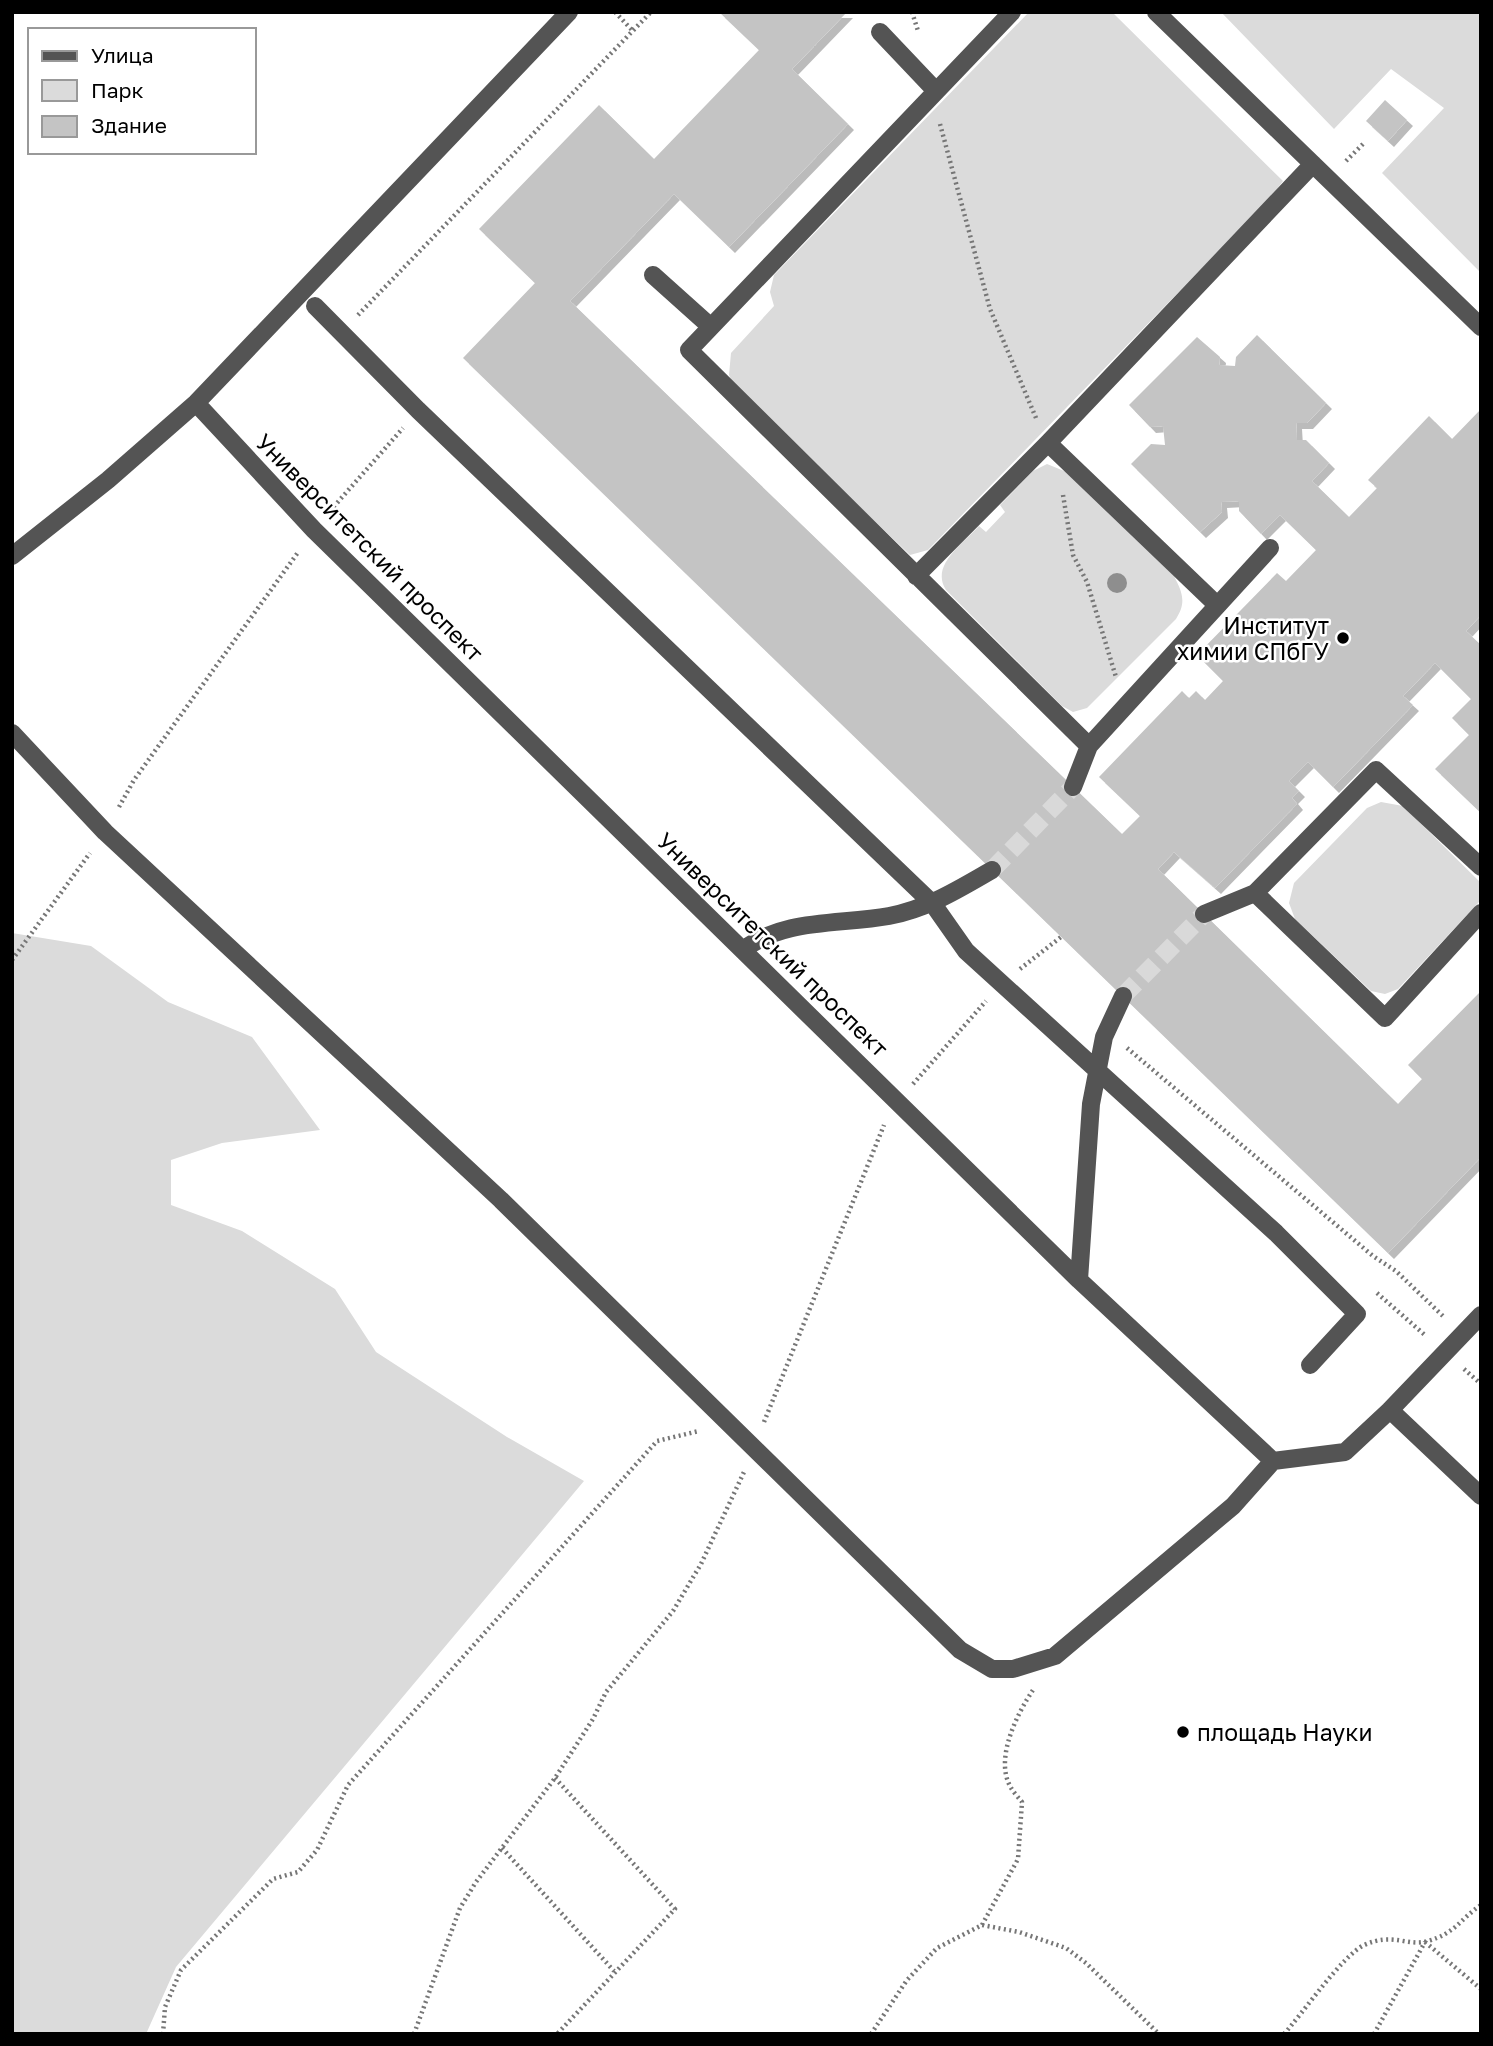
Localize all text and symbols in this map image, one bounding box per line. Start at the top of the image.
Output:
legend [28,28,256,154]
text: Улица [91,42,154,68]
text: Парк [91,77,144,103]
text: Здание [91,112,167,138]
street label: Университетский проспект [250,427,490,667]
place label: Институт химии СПбГУ [1177,611,1329,665]
marker: Институт химии СПбГУ [1335,630,1351,646]
street label: Университетский проспект [652,826,894,1062]
place label: площадь Науки [1197,1718,1373,1746]
marker: площадь Науки [1175,1724,1191,1740]

